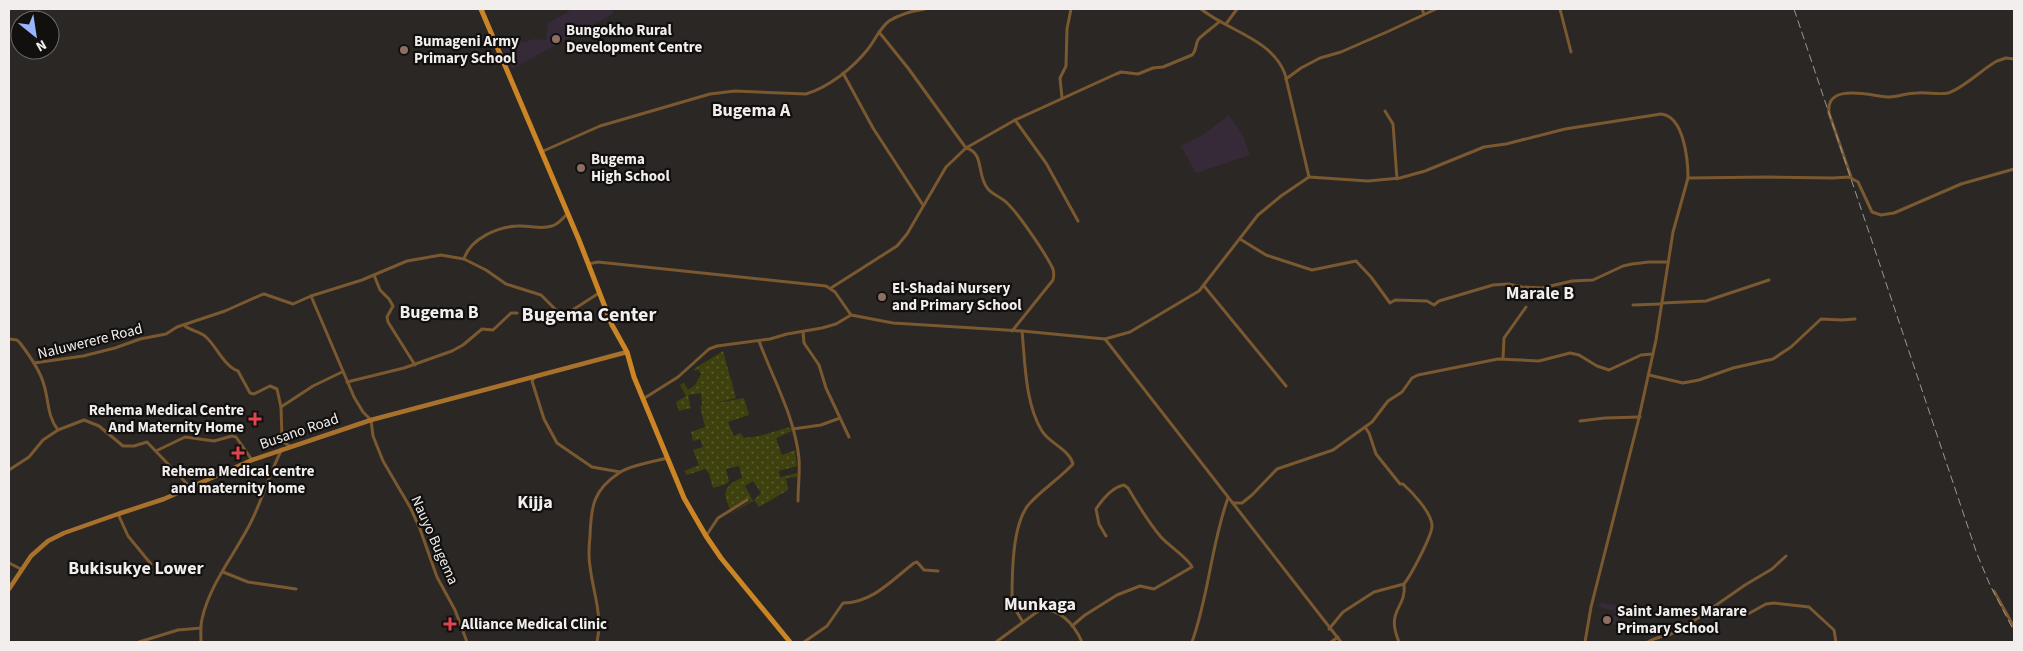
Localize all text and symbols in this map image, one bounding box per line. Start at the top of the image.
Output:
north arrow [10,10,60,60]
place label: Bungokho Rural Development Centre [566,20,703,58]
place label: Bumageni Army Primary School [414,31,519,69]
marker: Bungokho Rural Development Centre [550,33,562,45]
text: N [32,34,50,56]
marker: Bumageni Army Primary School [398,44,410,56]
district label: Bugema A [712,98,791,123]
place label: Bugema High School [591,149,670,187]
marker: Bugema High School [575,162,587,174]
place label: El-Shadai Nursery and Primary School [892,278,1022,316]
district label: Marale B [1506,281,1574,306]
marker: El-Shadai Nursery and Primary School [876,291,888,303]
district label: Bugema B [399,300,479,325]
district label: Bugema Center [522,301,656,329]
street label: Naluwerere Road [35,318,145,365]
place label: Rehema Medical Centre And Maternity Home [89,400,244,438]
street label: Busano Road [257,408,342,455]
marker: Rehema Medical Centre And Maternity Home [248,412,262,426]
marker: Rehema Medical centre and maternity home [231,446,245,460]
place label: Rehema Medical centre and maternity home [161,461,315,499]
district label: Kijja [517,490,553,515]
street label: Nauyo Bugema [406,492,464,588]
district label: Bukisukye Lower [68,556,205,581]
district label: Munkaga [1004,592,1076,617]
place label: Saint James Marare Primary School [1617,601,1747,639]
place label: Alliance Medical Clinic [460,614,607,635]
marker: Saint James Marare Primary School [1601,614,1613,626]
marker: Alliance Medical Clinic [443,617,457,631]

